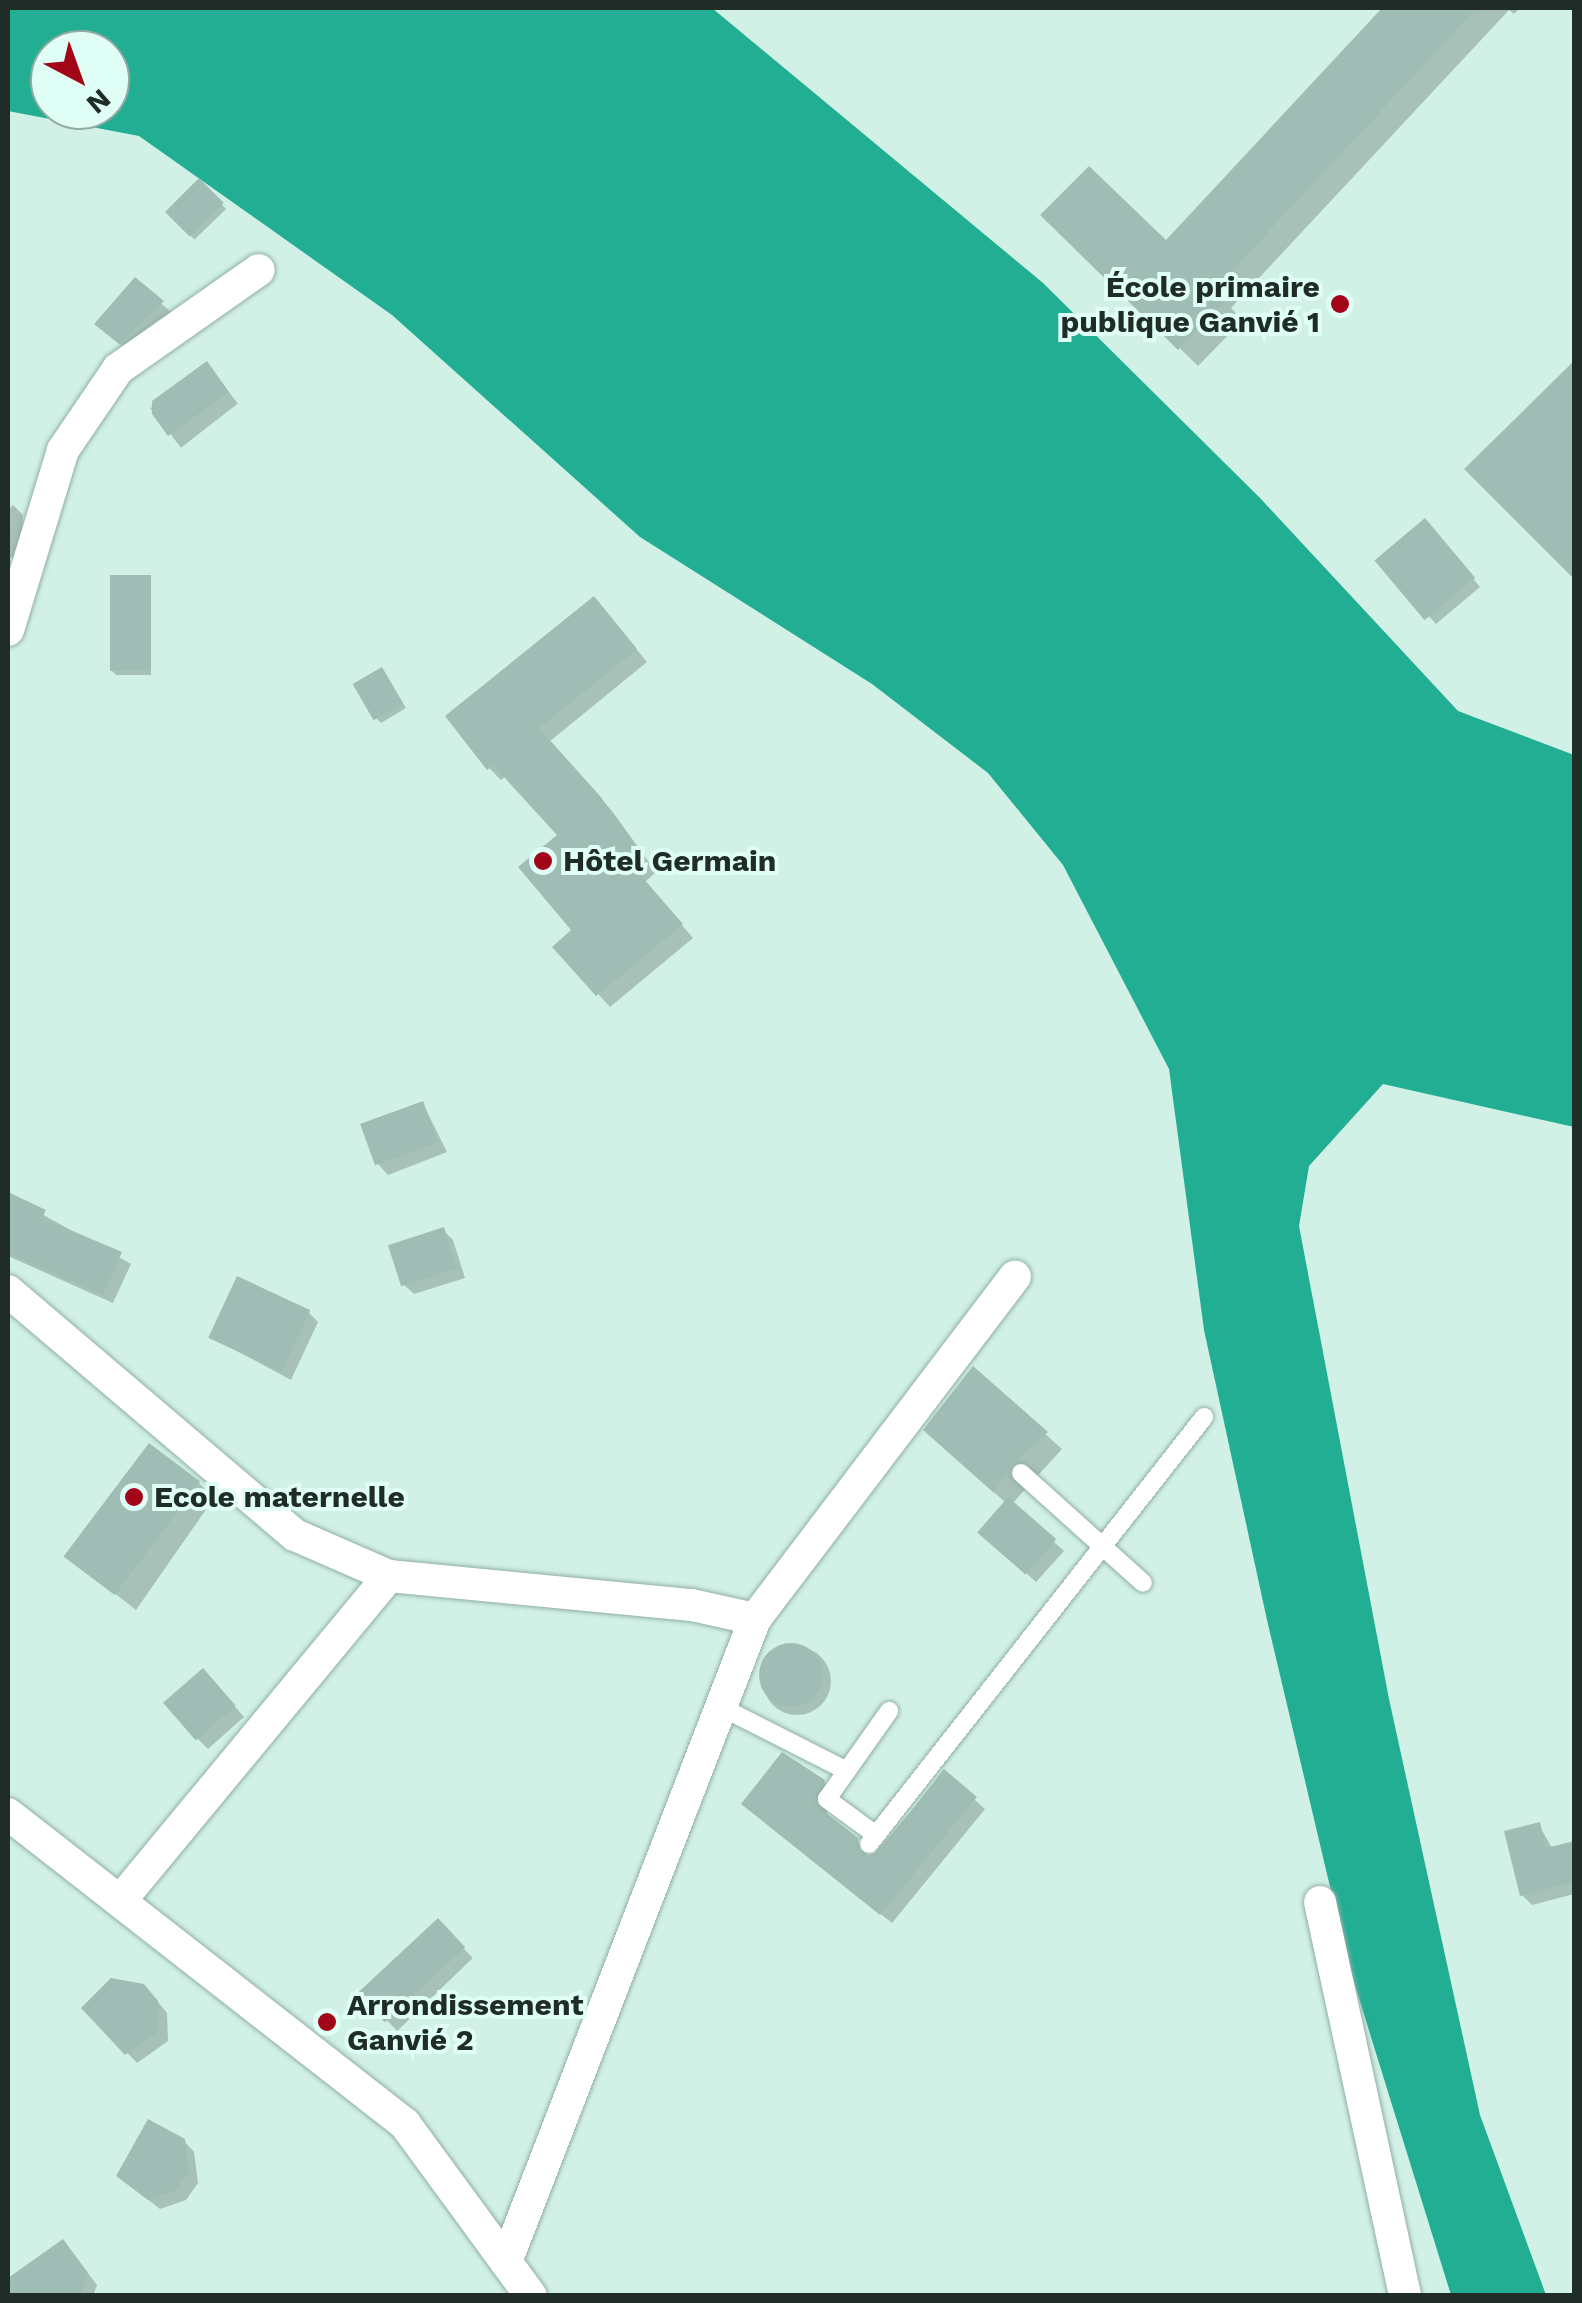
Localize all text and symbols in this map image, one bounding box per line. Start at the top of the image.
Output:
north arrow [30,30,130,130]
text: N [80,82,117,121]
place label: École primaire publique Ganvié 1 [1060,269,1320,340]
marker: École primaire publique Ganvié 1 [1329,293,1351,315]
place label: Hôtel Germain [563,843,777,879]
marker: Hôtel Germain [532,850,554,872]
place label: Ecole maternelle [154,1479,405,1515]
marker: Ecole maternelle [123,1486,145,1508]
place label: Arrondissement Ganvié 2 [347,1987,584,2058]
marker: Arrondissement Ganvié 2 [316,2011,338,2033]

